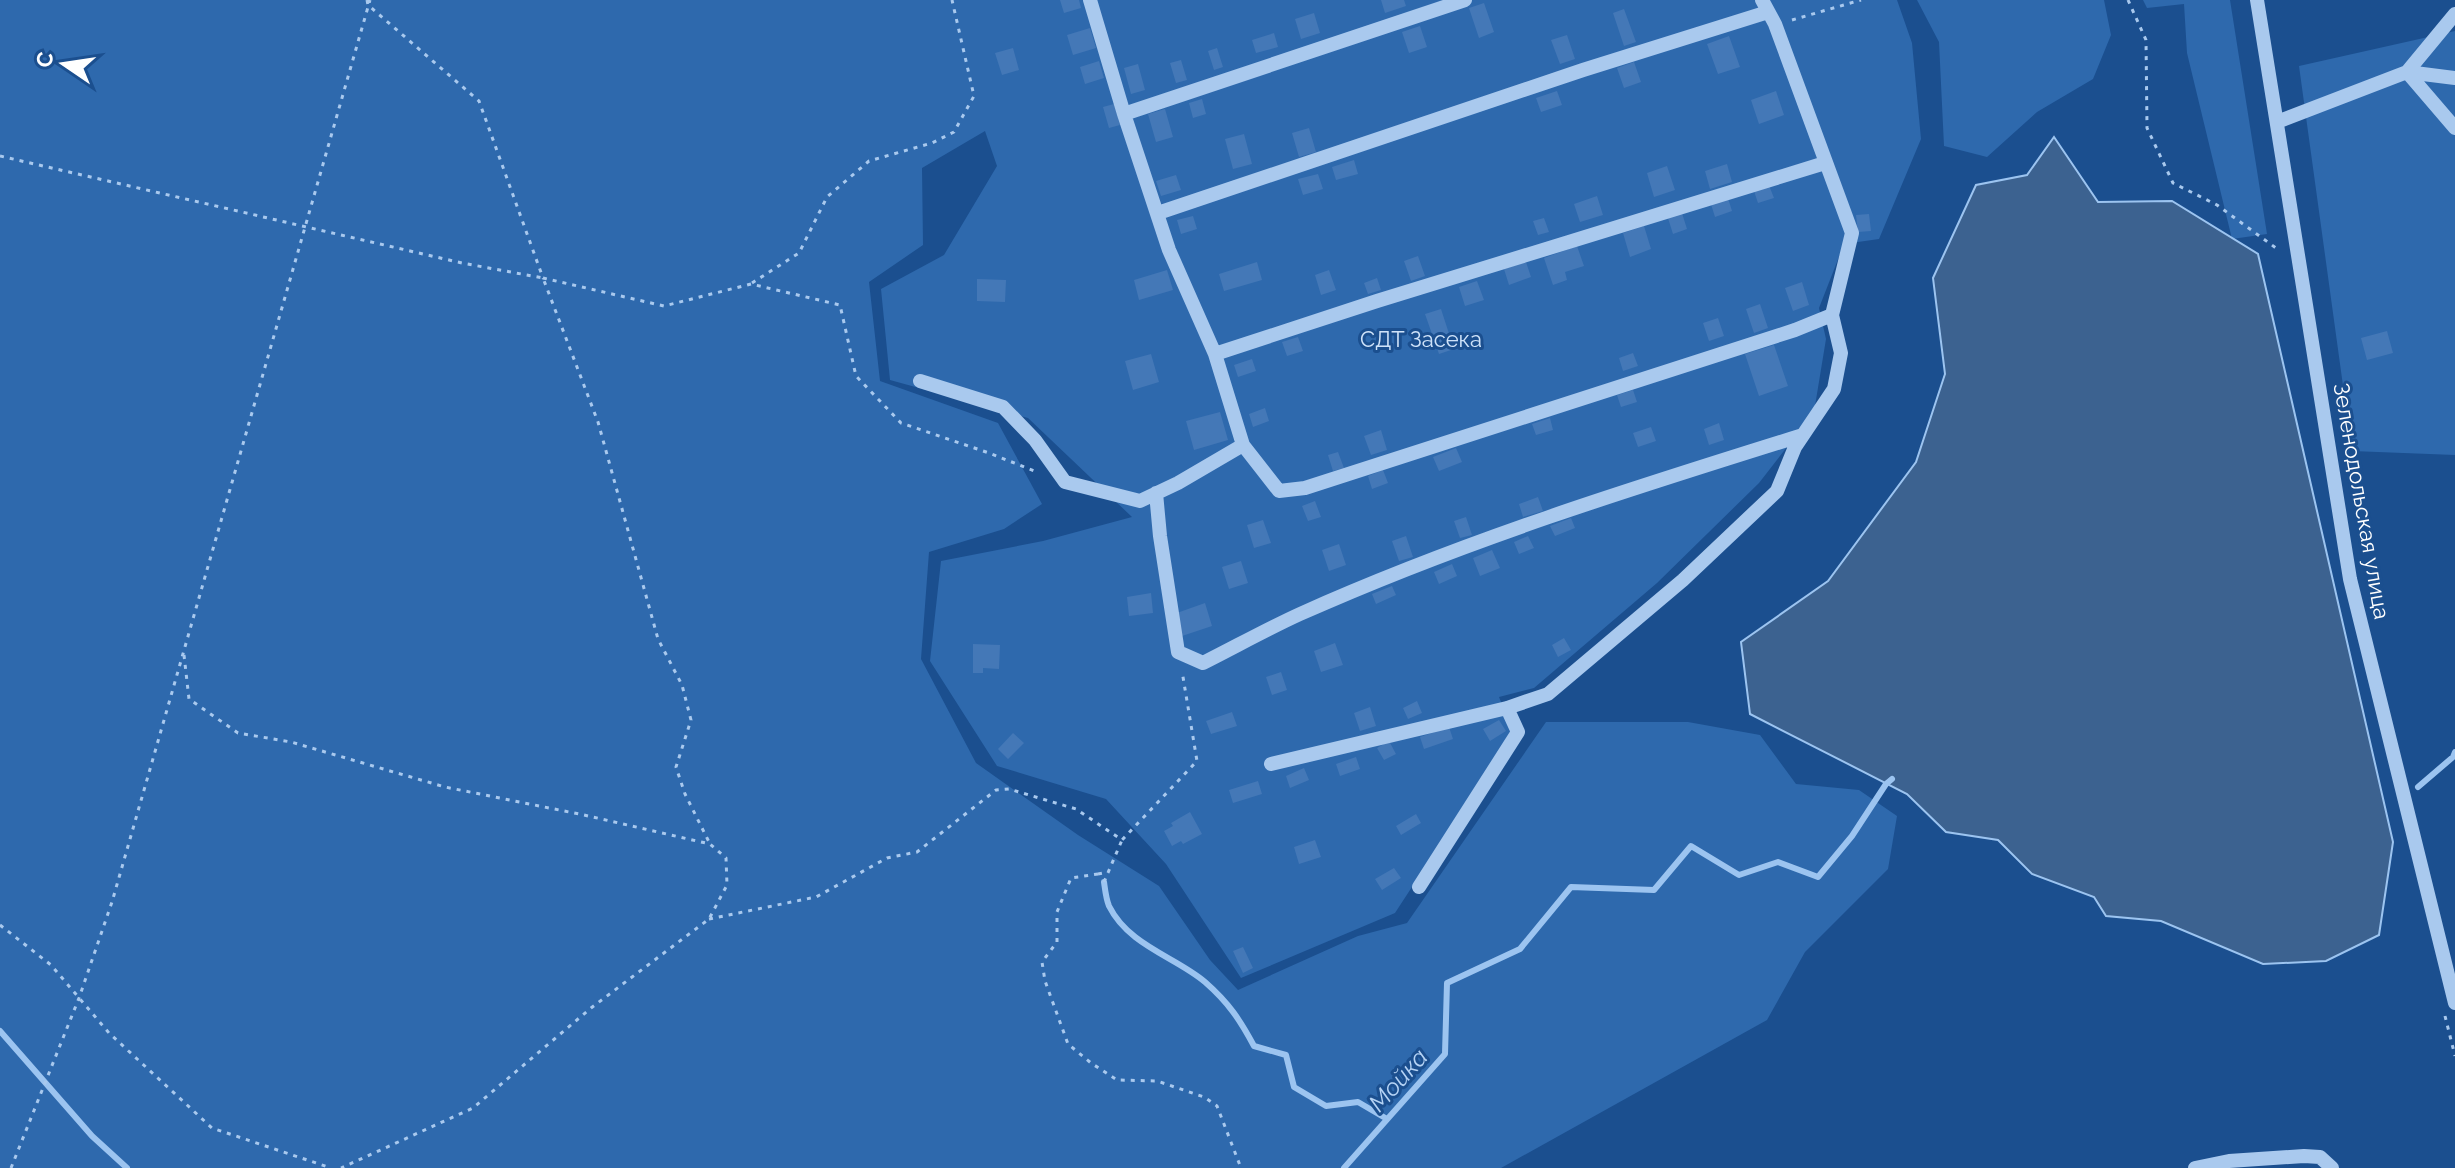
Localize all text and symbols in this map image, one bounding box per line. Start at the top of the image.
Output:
north arrow [24,24,104,104]
text: С [30,49,59,70]
park label: СДТ Засека [1360,326,1482,352]
street label: Зеленодольская улица [2328,381,2396,621]
water label: Мойка [1362,1043,1434,1117]

